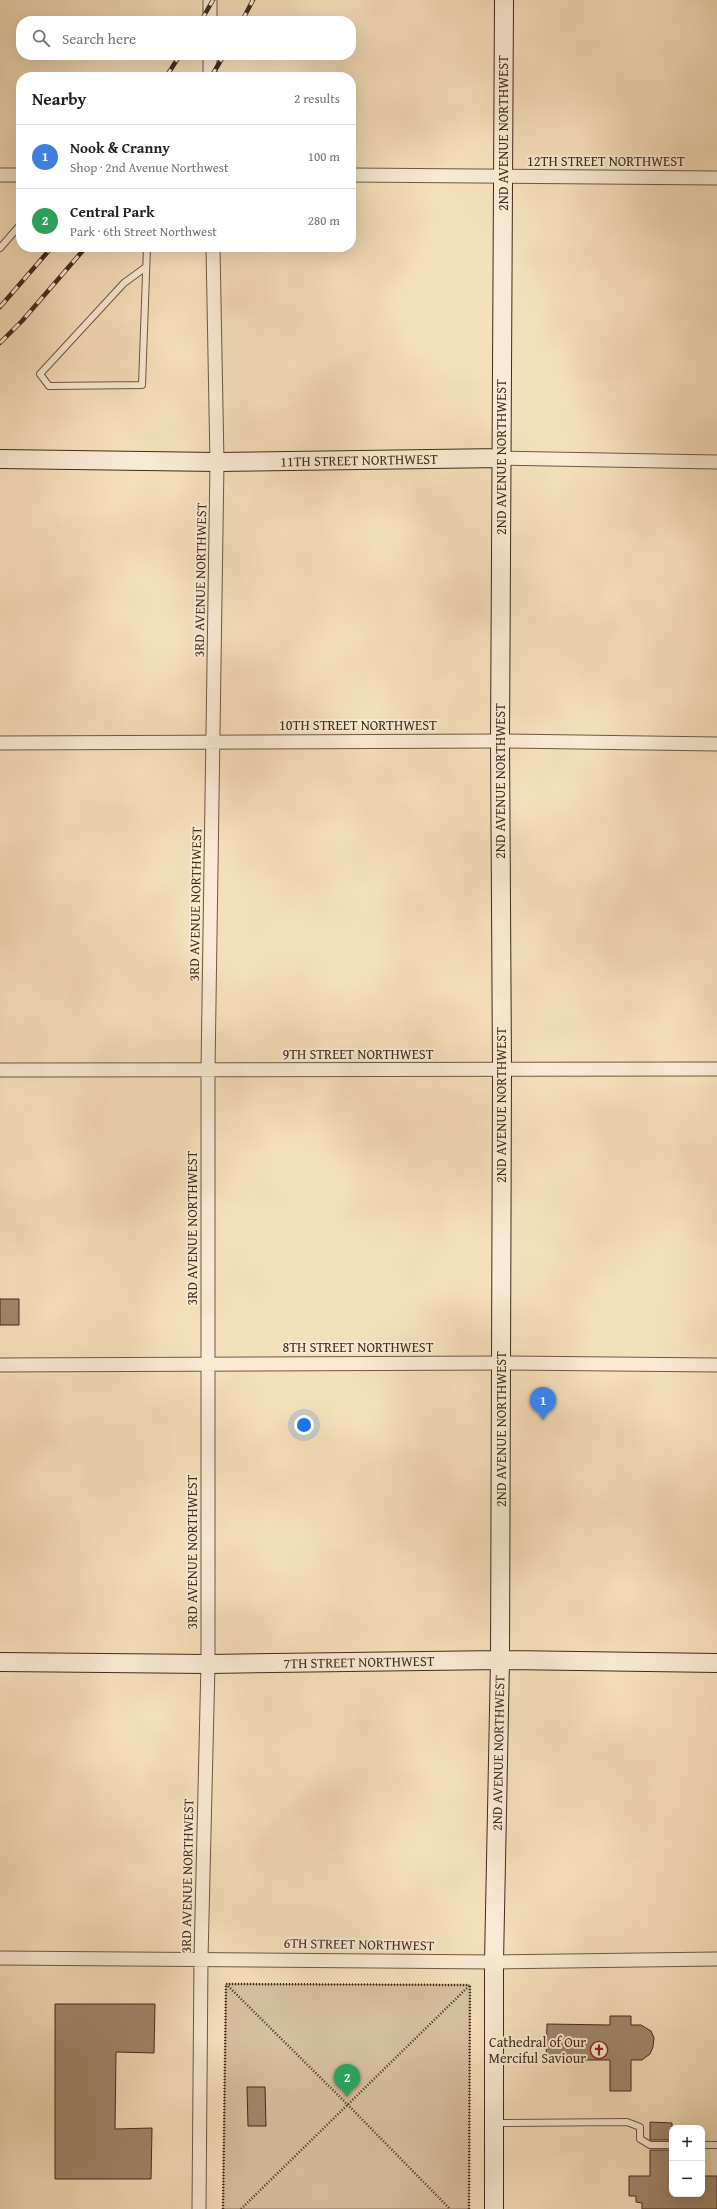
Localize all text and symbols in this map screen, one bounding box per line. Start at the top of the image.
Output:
search box [16,16,356,60]
icon: search [30,27,52,49]
text: Search here [62,28,136,49]
street label: 2ND AVENUE NORTHWEST [493,55,513,211]
text: Nearby [32,86,86,111]
text: 2 results [294,89,340,108]
text: Nook & Cranny [70,137,170,158]
text: 1 [42,147,48,166]
text: 100 m [308,147,340,166]
street label: 12TH STREET NORTHWEST [527,151,685,171]
text: Shop · 2nd Avenue Northwest [70,158,229,177]
text: Central Park [70,201,155,222]
text: 2 [42,211,48,230]
text: 280 m [308,211,340,230]
text: Park · 6th Street Northwest [70,222,217,241]
street label: 2ND AVENUE NORTHWEST [491,379,511,535]
street label: 11TH STREET NORTHWEST [280,449,438,471]
street label: 3RD AVENUE NORTHWEST [189,502,211,658]
street label: 2ND AVENUE NORTHWEST [490,703,510,859]
street label: 10TH STREET NORTHWEST [279,715,437,735]
street label: 3RD AVENUE NORTHWEST [184,826,206,982]
street label: 2ND AVENUE NORTHWEST [491,1027,511,1183]
street label: 9TH STREET NORTHWEST [282,1044,434,1064]
street label: 3RD AVENUE NORTHWEST [182,1150,202,1305]
street label: 8TH STREET NORTHWEST [282,1337,434,1357]
street label: 2ND AVENUE NORTHWEST [491,1351,511,1507]
pin: 1 [530,1387,556,1420]
your location [294,1415,314,1435]
street label: 3RD AVENUE NORTHWEST [182,1474,202,1629]
street label: 7TH STREET NORTHWEST [283,1651,435,1673]
street label: 2ND AVENUE NORTHWEST [487,1675,509,1831]
street label: 3RD AVENUE NORTHWEST [176,1798,198,1954]
street label: 6TH STREET NORTHWEST [283,1933,435,1955]
place label: Cathedral of Our Merciful Saviour [489,2032,586,2068]
church icon: Cathedral of Our Merciful Saviour [589,2040,609,2060]
pin: 2 [334,2064,360,2097]
map controls [669,2125,705,2197]
button: + [669,2125,705,2161]
button: − [669,2161,705,2197]

